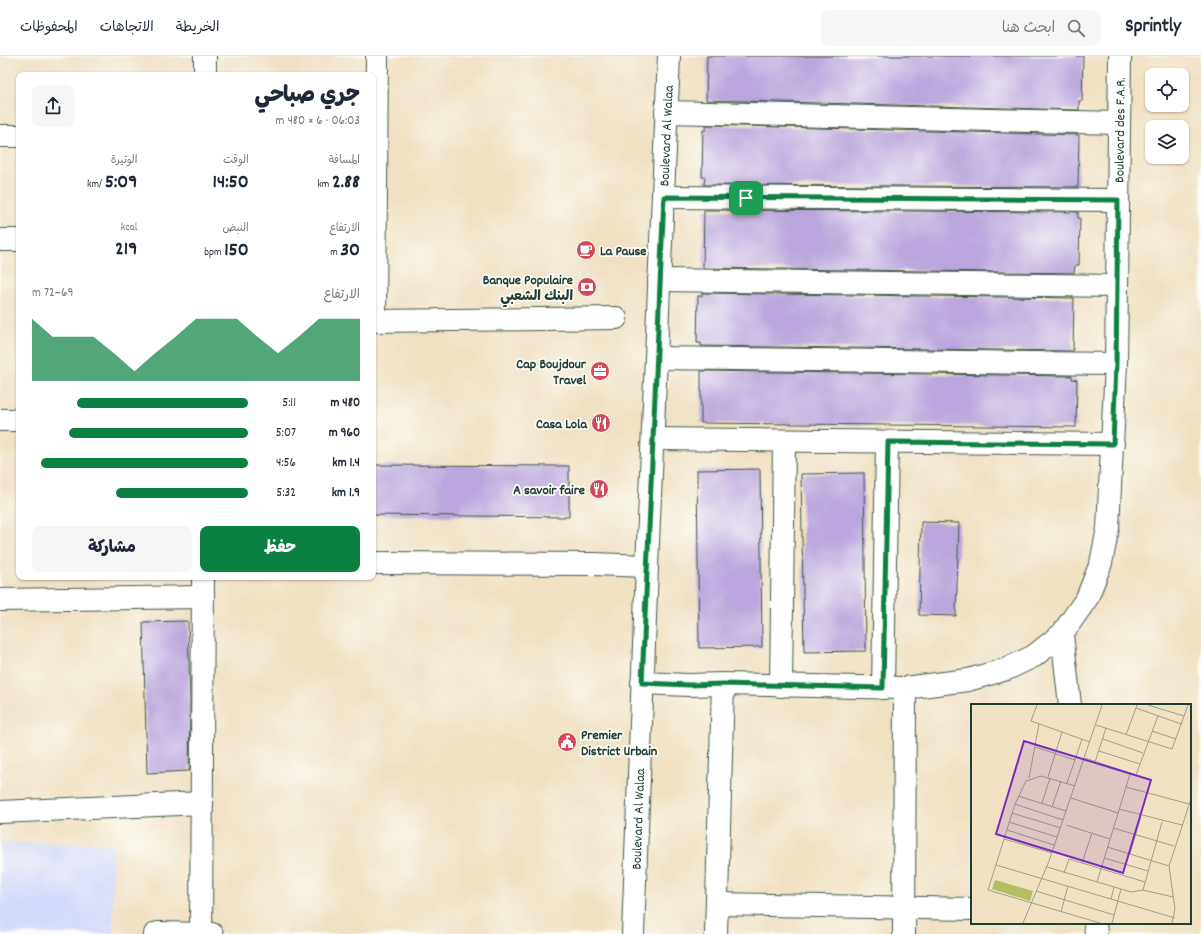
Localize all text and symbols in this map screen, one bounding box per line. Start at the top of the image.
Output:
search box [821,10,1101,46]
text: Sprintly [1125,14,1181,41]
icon: search [1065,17,1087,39]
text: المحفوظات [20,18,78,38]
text: الاتجاهات [100,18,154,38]
text: الخريطة [176,18,219,38]
text: ابحث هنا [1002,18,1055,40]
map controls [1145,68,1189,164]
button: locate [1145,68,1189,112]
street label: Boulevard des F.A.R. [1110,77,1132,183]
text: جري صباحي [255,81,360,112]
street label: Boulevard Al Walaa [655,84,680,187]
button: share [32,85,74,127]
text: 06:03 · 6 × 480 m [276,112,360,131]
button: layers [1145,120,1189,164]
text: الوتيرة [111,153,137,169]
text: الوقت [223,153,249,169]
text: المسافة [329,153,360,169]
text: 5:09 [105,169,137,197]
text: 14:50 [213,169,249,197]
text: 2.88 [332,169,360,197]
text: /km [87,177,105,193]
text: km [317,177,332,193]
pin [729,181,763,215]
icon: arrive [735,187,757,209]
text: kcal [121,220,137,236]
text: النبض [222,221,249,237]
text: الارتفاع [329,221,360,237]
text: 219 [115,236,137,264]
text: 150 [224,237,249,265]
text: 30 [340,237,360,265]
cafe icon: La Pause [575,239,597,261]
place label: La Pause [600,242,647,262]
text: bpm [204,245,224,261]
text: m [330,245,340,261]
place label: Banque Populaire البنك الشعبي [483,271,573,308]
bank icon: Banque Populaire البنك الشعبي [576,276,598,298]
text: 69–72 m [32,284,73,303]
text: الارتفاع [324,286,360,305]
place label: Cap Boujdour Travel [516,355,587,391]
office icon: Cap Boujdour Travel [589,360,611,382]
text: 5:11 [282,394,296,413]
text: 480 m [330,394,360,413]
restaurant icon: Casa Lola [590,412,612,434]
place label: Casa Lola [536,415,588,435]
text: 5:07 [276,424,296,443]
text: 960 m [329,424,360,443]
text: 4:56 [276,454,296,473]
text: 1.4 km [332,454,360,473]
restaurant icon: A savoir faire [588,478,610,500]
place label: A savoir faire [513,481,585,501]
text: 5:32 [276,484,296,503]
text: 1.9 km [332,484,360,503]
button: مشاركة [32,526,192,572]
button: حفظ [200,526,360,572]
inset map [971,704,1191,924]
place label: Premier District Urbain [581,726,658,762]
public building icon: Premier District Urbain [556,731,578,753]
street label: Boulevard Al Walaa [627,768,651,870]

